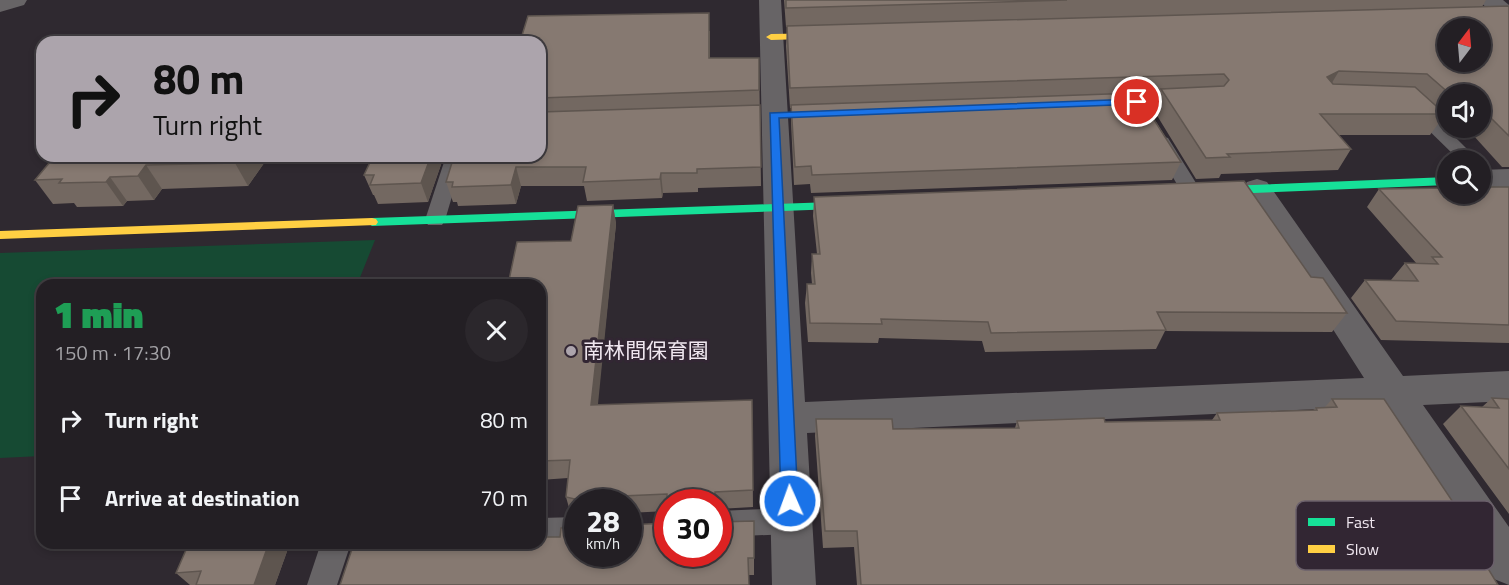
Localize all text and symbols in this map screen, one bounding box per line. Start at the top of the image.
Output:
north arrow [1437,18,1491,72]
map controls [1437,18,1491,204]
text: 80 m [153,46,245,110]
icon: right [54,60,132,138]
pin [1111,76,1162,127]
button: sound [1437,84,1491,138]
icon: arrive [1120,85,1153,118]
text: Turn right [153,104,262,145]
button: search [1437,150,1491,204]
text: 1 min [54,287,143,342]
button: close [465,299,528,362]
place label: 南林間保育園 [583,334,709,366]
text: 150 m · 17:30 [54,337,171,368]
marker: 南林間保育園 [564,344,578,358]
text: Turn right [105,403,199,437]
text: 80 m [480,403,528,437]
icon: right [54,404,87,437]
position arrow [758,469,822,533]
text: Arrive at destination [105,481,300,515]
text: 70 m [480,481,528,515]
icon: arrive [54,482,87,515]
speed limit sign: 30 [654,489,732,567]
text: 28 [586,498,620,544]
legend [1296,501,1494,570]
text: Fast [1346,510,1375,534]
text: km/h [586,532,620,555]
text: Slow [1346,537,1379,561]

